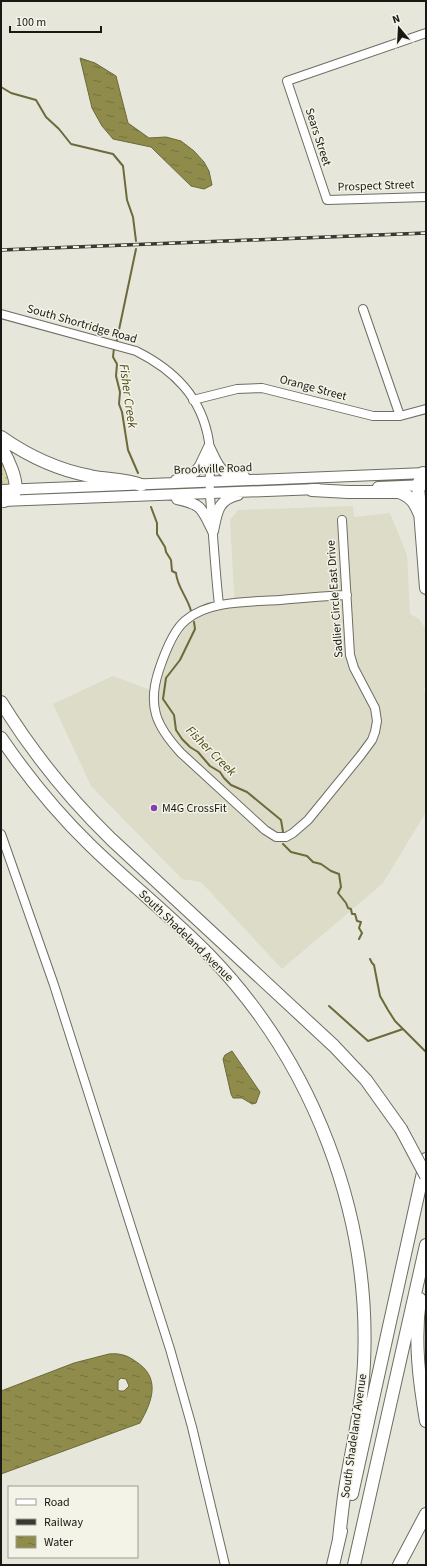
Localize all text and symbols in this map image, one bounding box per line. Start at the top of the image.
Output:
scale bar [10,8,101,34]
north arrow [379,8,419,48]
text: N [390,11,402,27]
text: 100 m [16,14,46,31]
street label: Sears Street [301,106,335,168]
street label: Prospect Street [337,176,415,196]
street label: South Shortridge Road [25,300,139,348]
water label: Fisher Creek [115,363,142,430]
street label: Orange Street [278,371,348,405]
street label: Brookville Road [173,459,253,479]
street label: Sadlier Circle East Drive [322,540,348,658]
water label: Fisher Creek [182,722,241,781]
place label: M4G CrossFit [162,800,227,817]
marker: M4G CrossFit [149,803,159,813]
street label: South Shadeland Avenue [135,886,237,986]
street label: South Shadeland Avenue [337,1373,371,1499]
legend [8,1486,138,1558]
text: Road [44,1494,70,1511]
text: Railway [44,1514,83,1531]
text: Water [44,1534,74,1551]

